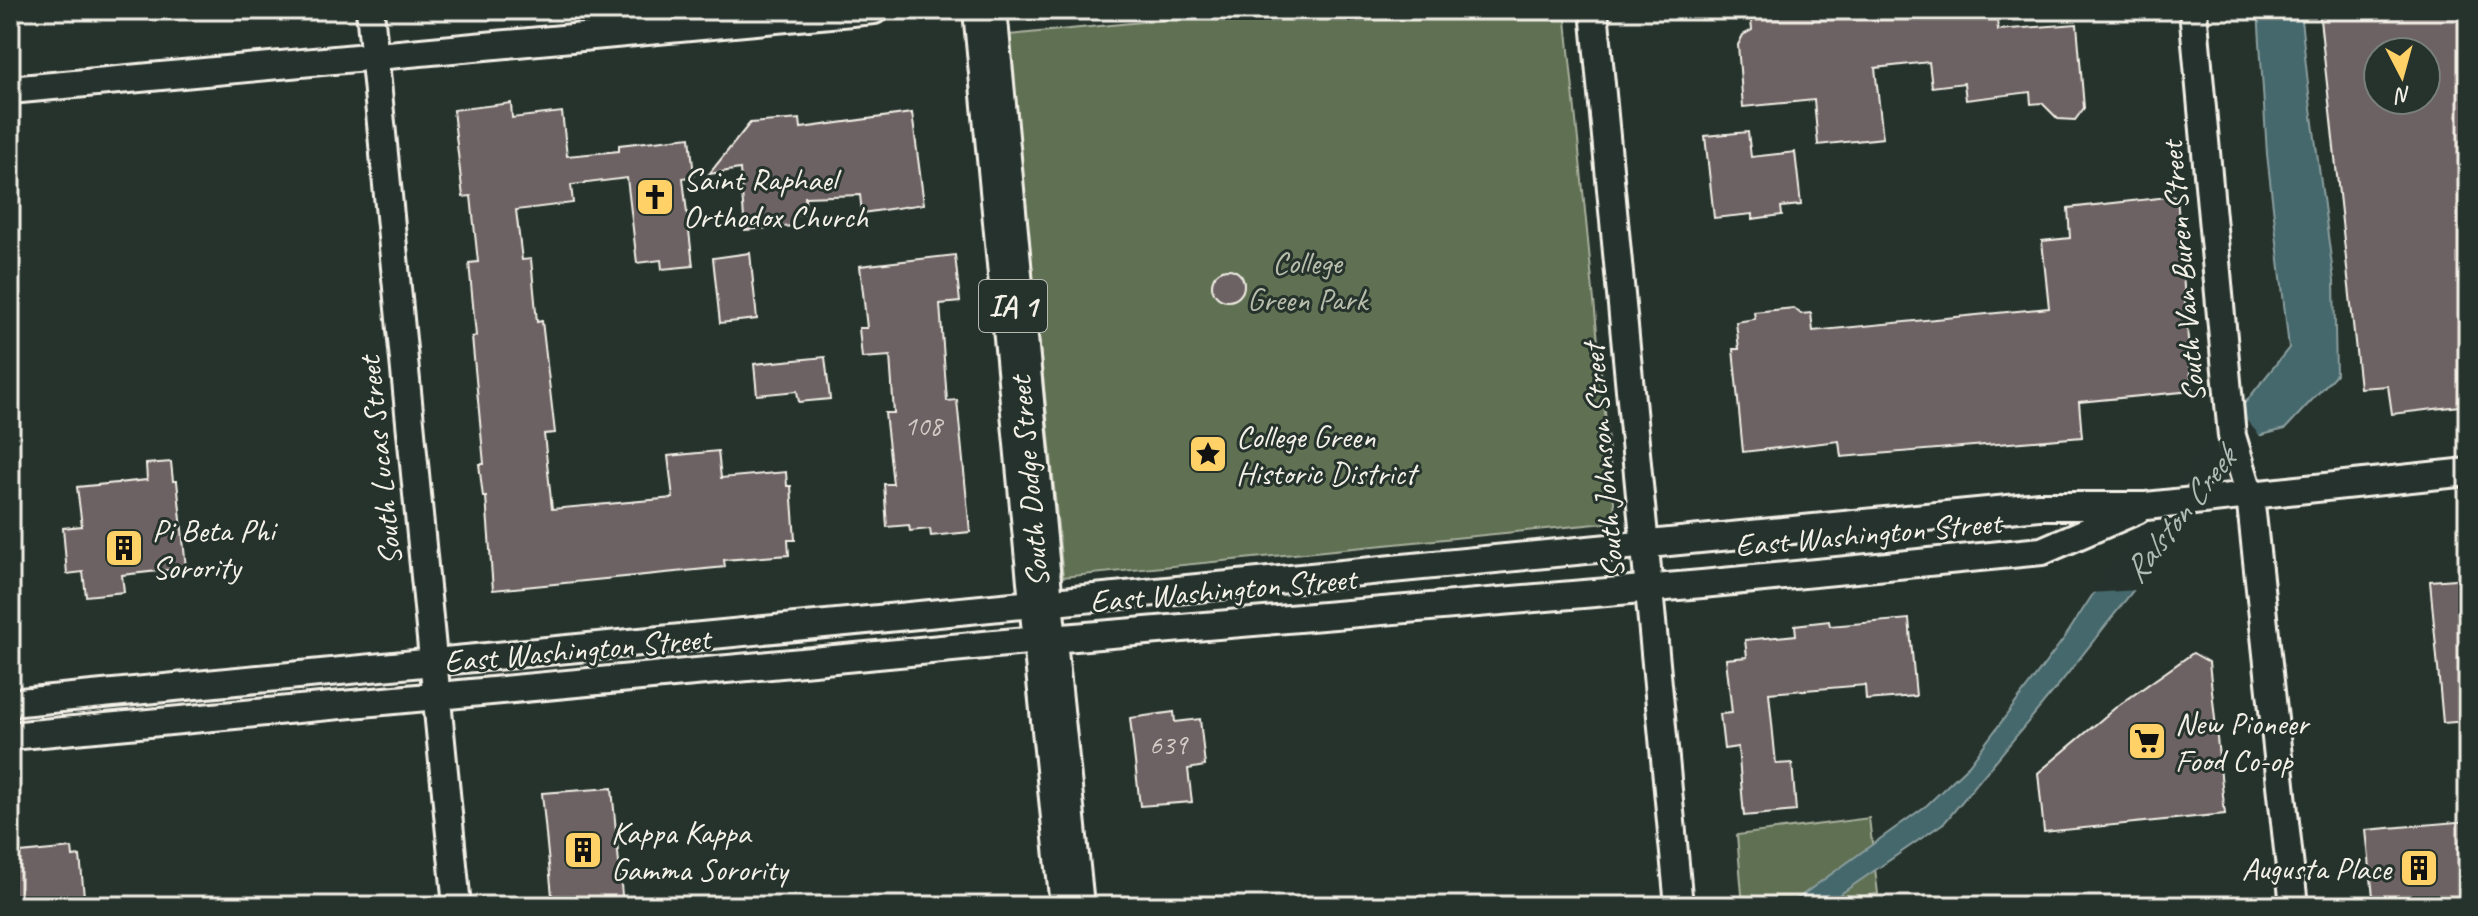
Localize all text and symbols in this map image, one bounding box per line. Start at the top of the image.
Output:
north arrow [2362,36,2442,116]
text: N [2392,80,2412,110]
street label: South Van Buren Street [2151,136,2215,404]
place label: Saint Raphael Orthodox Church [683,159,869,237]
church icon: Saint Raphael Orthodox Church [634,176,676,218]
park label: College Green Park [1247,242,1369,320]
road number: IA 1 [979,280,1047,332]
street label: South Johnson Street [1572,338,1634,580]
street label: South Lucas Street [348,351,411,567]
street label: South Dodge Street [999,371,1059,589]
house number: 108 [904,408,944,443]
place label: College Green Historic District [1236,416,1420,494]
place icon: College Green Historic District [1187,433,1229,475]
water label: Ralston Creek [2113,434,2249,591]
street label: East Washington Street [1733,502,2006,566]
place label: Pi Beta Phi Sorority [152,510,279,588]
building icon: Pi Beta Phi Sorority [103,527,145,569]
street label: East Washington Street [1088,558,1361,622]
street label: East Washington Street [442,618,715,682]
place label: New Pioneer Food Co-op [2175,703,2311,781]
supermarket icon: New Pioneer Food Co-op [2126,720,2168,762]
house number: 639 [1149,727,1189,762]
place label: Kappa Kappa Gamma Sorority [611,812,790,890]
building icon: Kappa Kappa Gamma Sorority [562,829,604,871]
building icon: Augusta Place [2398,847,2440,889]
place label: Augusta Place [2242,848,2394,889]

